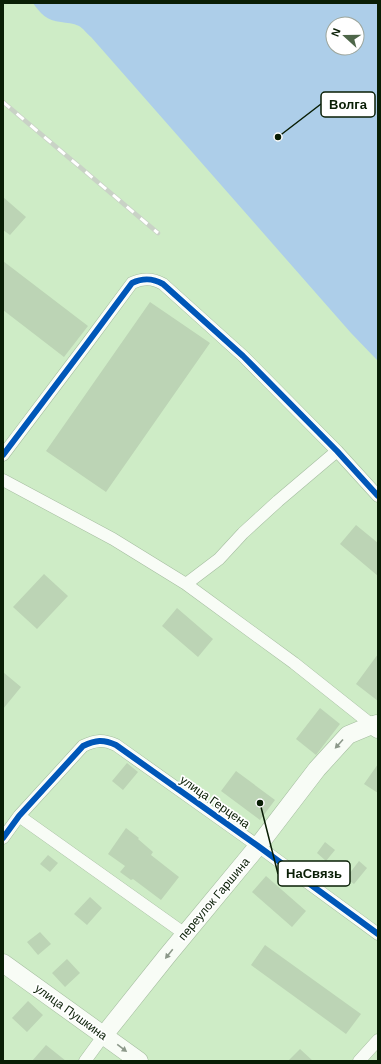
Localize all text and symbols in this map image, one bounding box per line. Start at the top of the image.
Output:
north arrow [325,16,365,56]
text: N [329,27,343,38]
callout: Волга [321,92,375,117]
text: Волга [329,97,368,112]
one-way arrow [335,739,344,749]
street label: улица Герцена [177,773,253,831]
street label: переулок Гаршина [175,855,253,943]
callout: НаСвязь [278,861,350,886]
text: НаСвязь [286,866,342,881]
one-way arrow [165,948,174,959]
street label: улица Пушкина [32,981,110,1043]
one-way arrow [116,1044,127,1052]

